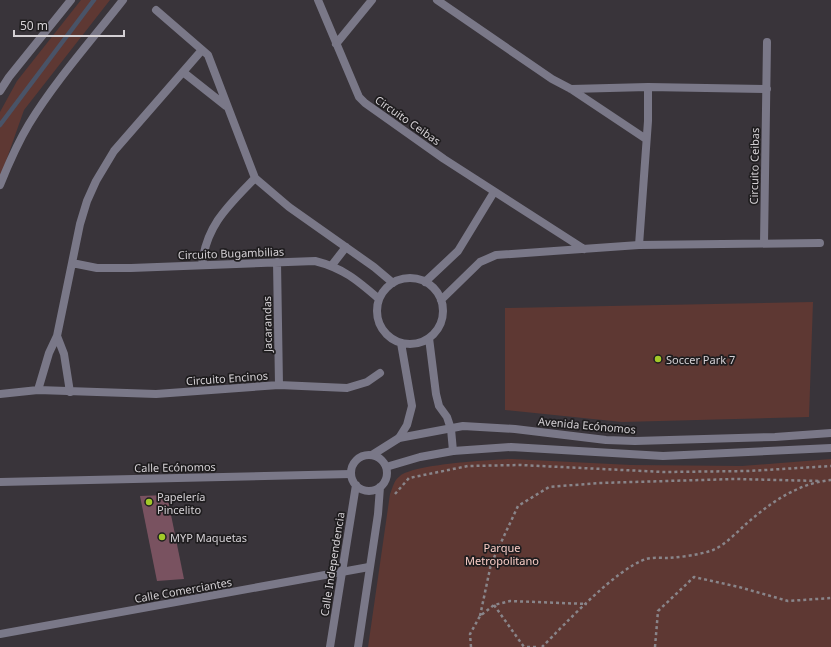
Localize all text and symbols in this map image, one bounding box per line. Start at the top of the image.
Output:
scale bar [14,12,124,38]
text: 50 m [20,17,48,34]
street label: Circuito Ceibas [372,92,444,148]
street label: Circuito Ceibas [746,128,762,204]
street label: Circuito Bugambilias [178,244,284,262]
street label: Jacarandas [259,296,275,353]
place label: Soccer Park 7 [666,352,735,367]
marker: Soccer Park 7 [653,354,663,364]
street label: Circuito Encinos [185,368,269,388]
street label: Avenida Ecónomos [538,413,636,437]
street label: Calle Ecónomos [134,459,216,475]
place label: Papelería Pincelito [157,489,205,517]
marker: Papelería Pincelito [144,497,154,507]
street label: Calle Independencia [316,511,348,617]
place label: MYP Maquetas [170,530,247,545]
marker: MYP Maquetas [157,532,167,542]
park label: Parque Metropolitano [465,540,539,568]
street label: Calle Comerciantes [133,574,233,606]

